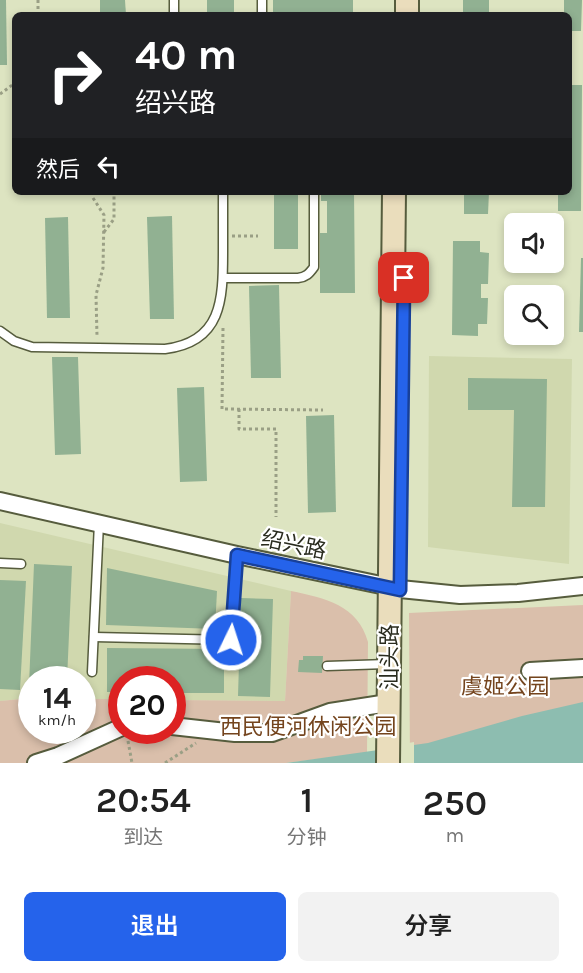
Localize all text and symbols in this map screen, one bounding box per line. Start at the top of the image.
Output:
text: 40 m [135,30,237,80]
icon: right [36,36,114,114]
text: 绍兴路 [135,87,216,119]
icon: left [92,150,125,183]
text: 然后 [36,157,80,183]
map controls [504,213,564,345]
button: sound [504,213,564,273]
pin [378,252,429,303]
icon: arrive [387,261,420,294]
button: search [504,285,564,345]
street label: 绍兴路 [259,525,329,565]
position arrow [199,608,263,672]
street label: 汕头路 [377,624,403,690]
speed limit sign: 20 [108,666,186,744]
park label: 虞姬公园 [461,674,549,700]
text: 14 [43,680,71,716]
text: km/h [38,711,76,729]
park label: 西民便河休闲公园 [220,714,396,740]
text: 20:54 [96,779,191,821]
text: 1 [300,779,313,821]
text: 250 [422,782,487,824]
text: m [445,824,464,847]
text: 到达 [123,826,163,849]
text: 分钟 [287,826,327,849]
button: 退出 [24,892,286,961]
button: 分享 [298,892,559,961]

